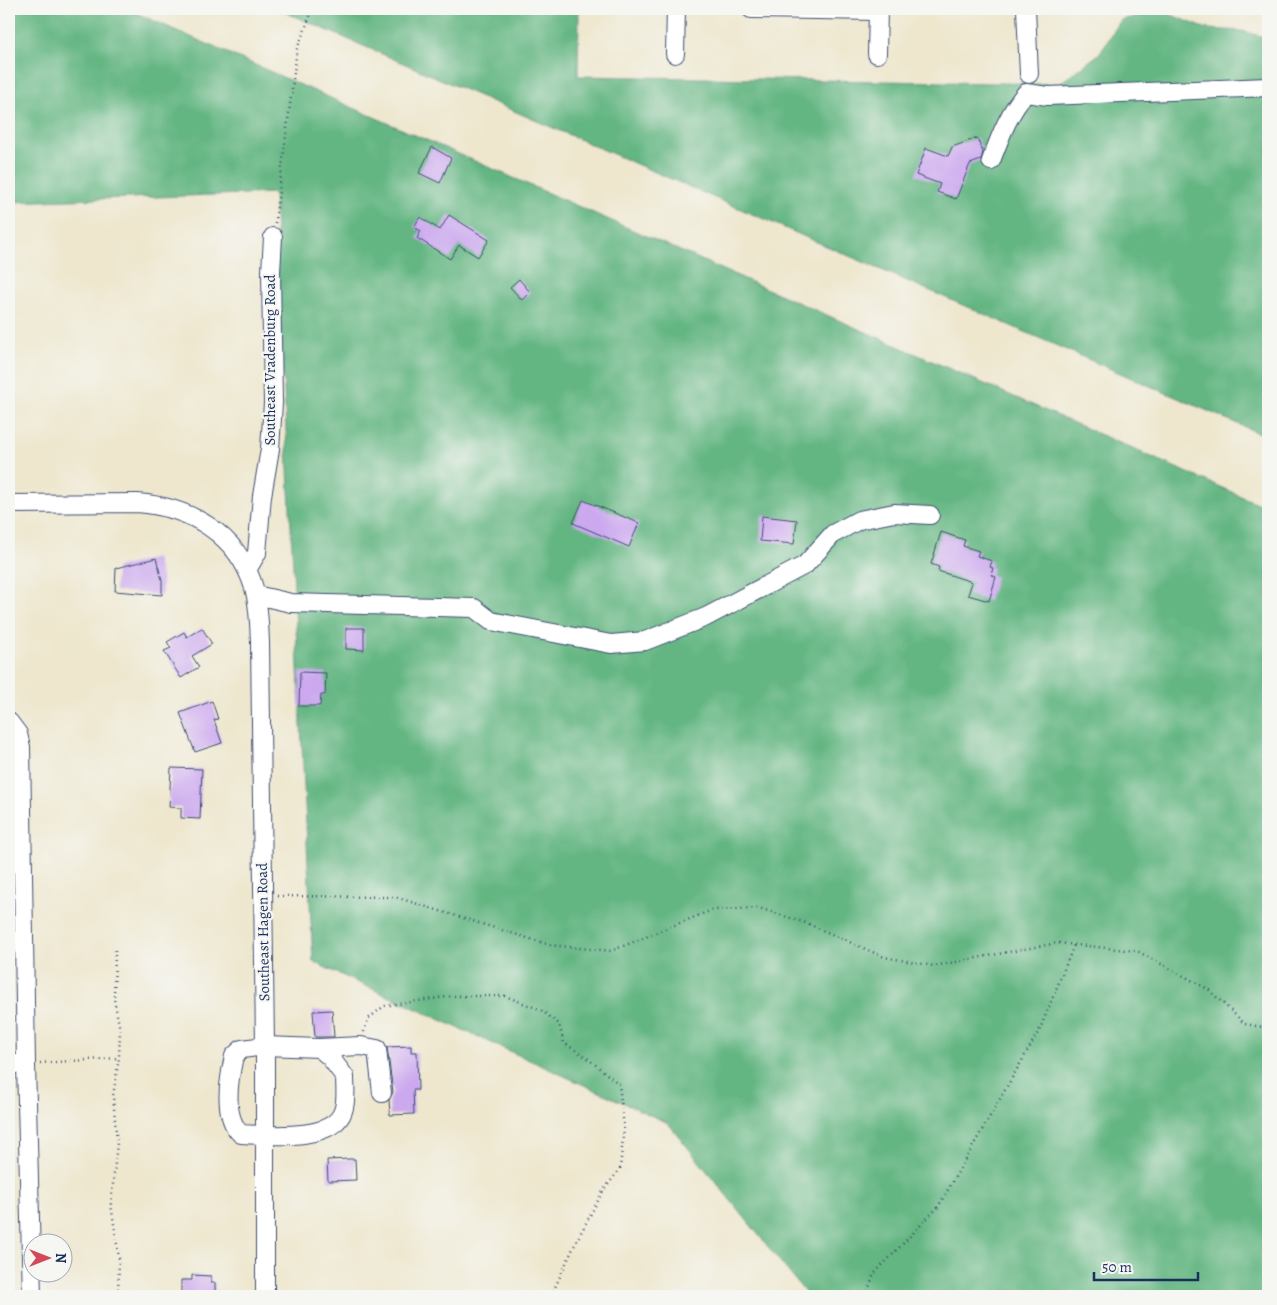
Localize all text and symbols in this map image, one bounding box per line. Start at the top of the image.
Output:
street label: Southeast Vradenburg Road [260,273,280,446]
street label: Southeast Hagen Road [252,862,274,1001]
north arrow [22,1232,72,1282]
scale bar [1094,1250,1198,1282]
text: N [51,1253,70,1263]
text: 50 m [1102,1257,1132,1277]

